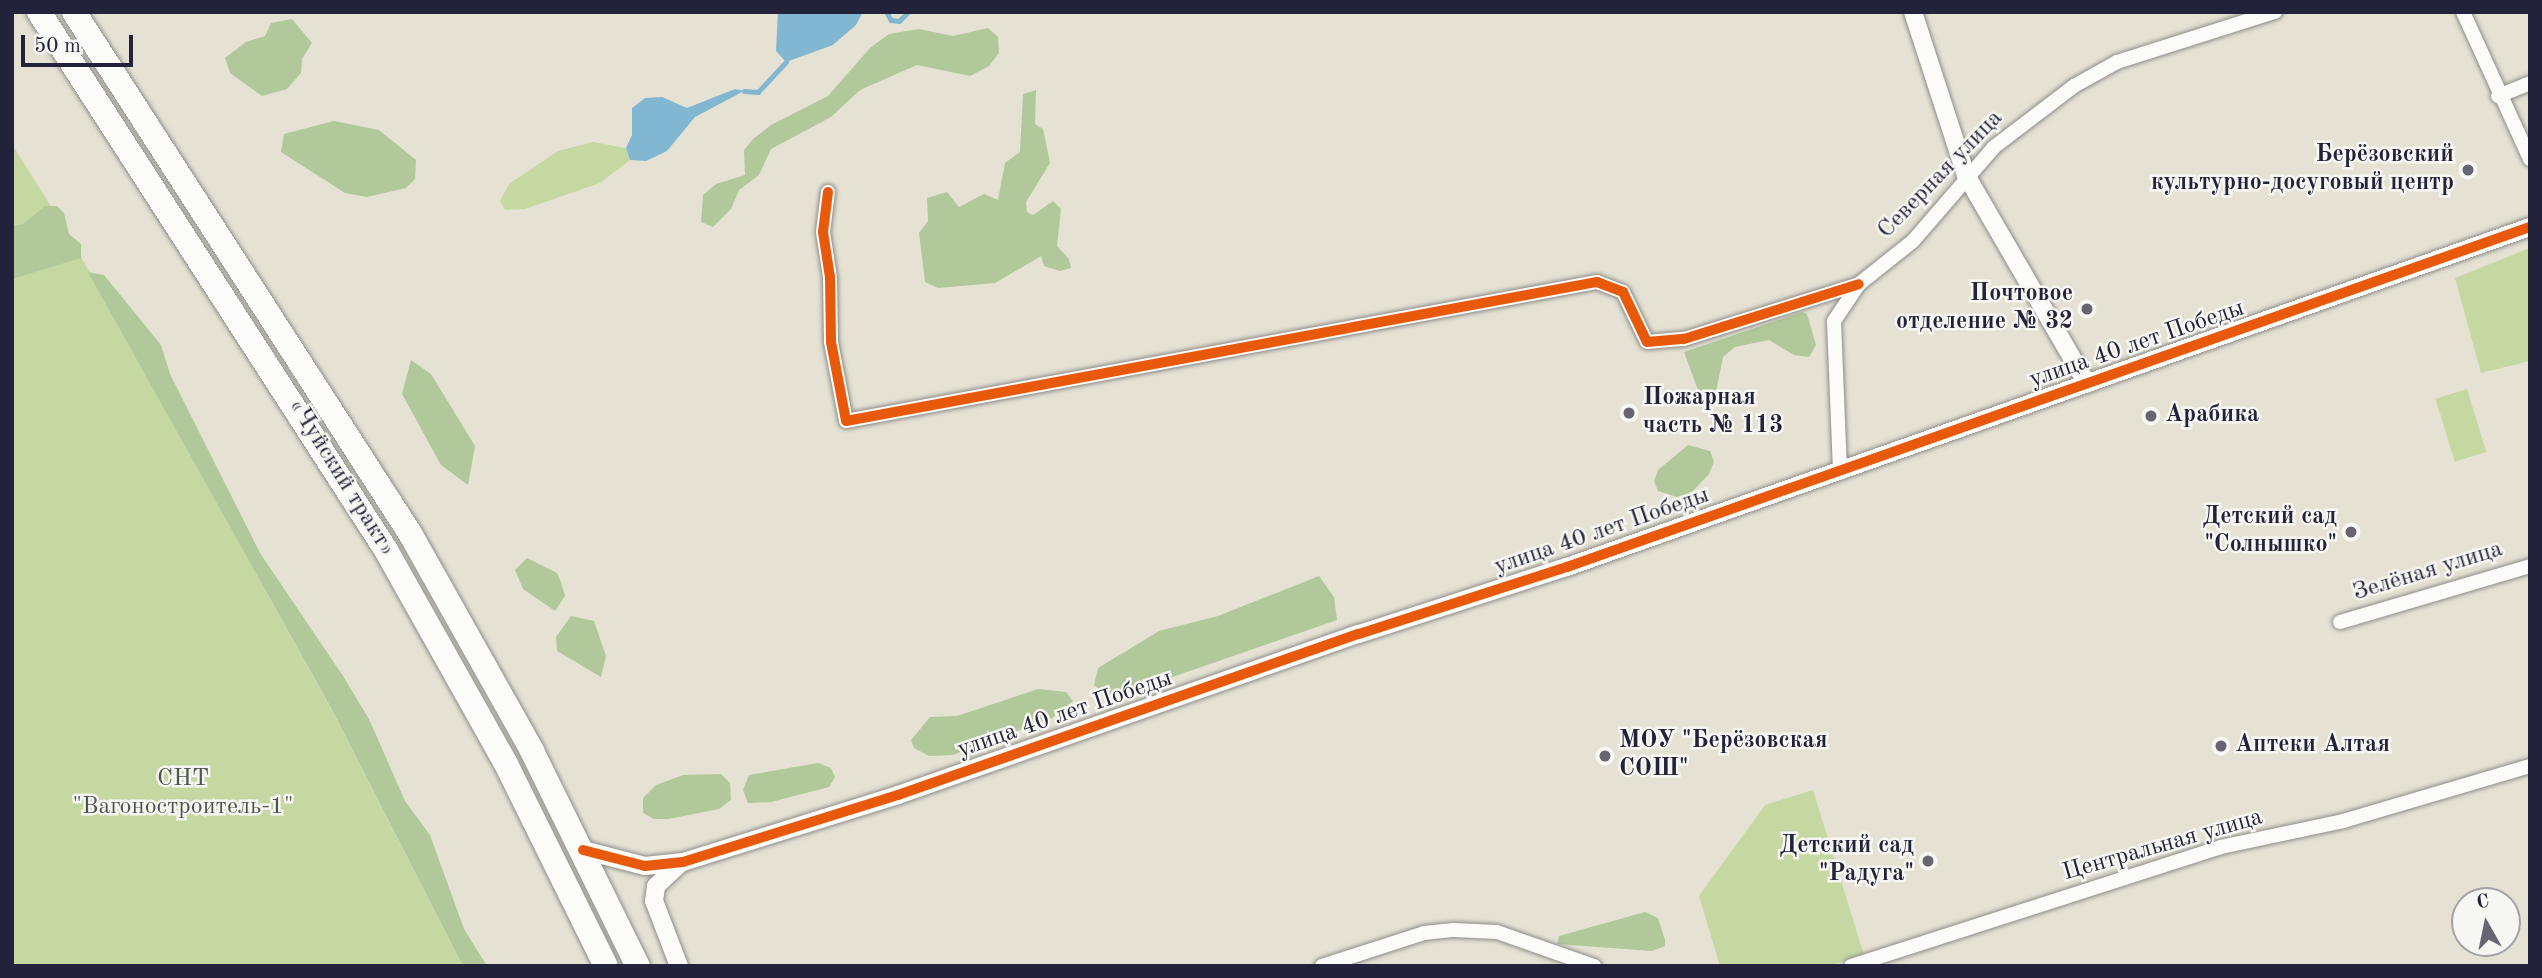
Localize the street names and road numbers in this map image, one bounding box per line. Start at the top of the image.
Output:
street label: Северная улица [1872,105,2010,245]
street label: улица 40 лет Победы [2026,295,2248,395]
street label: «Чуйский тракт» [281,394,401,562]
street label: улица 40 лет Победы [1491,482,1713,582]
street label: Зелёная улица [2350,536,2506,608]
street label: улица 40 лет Победы [954,665,1176,765]
street label: Центральная улица [2060,804,2266,888]

